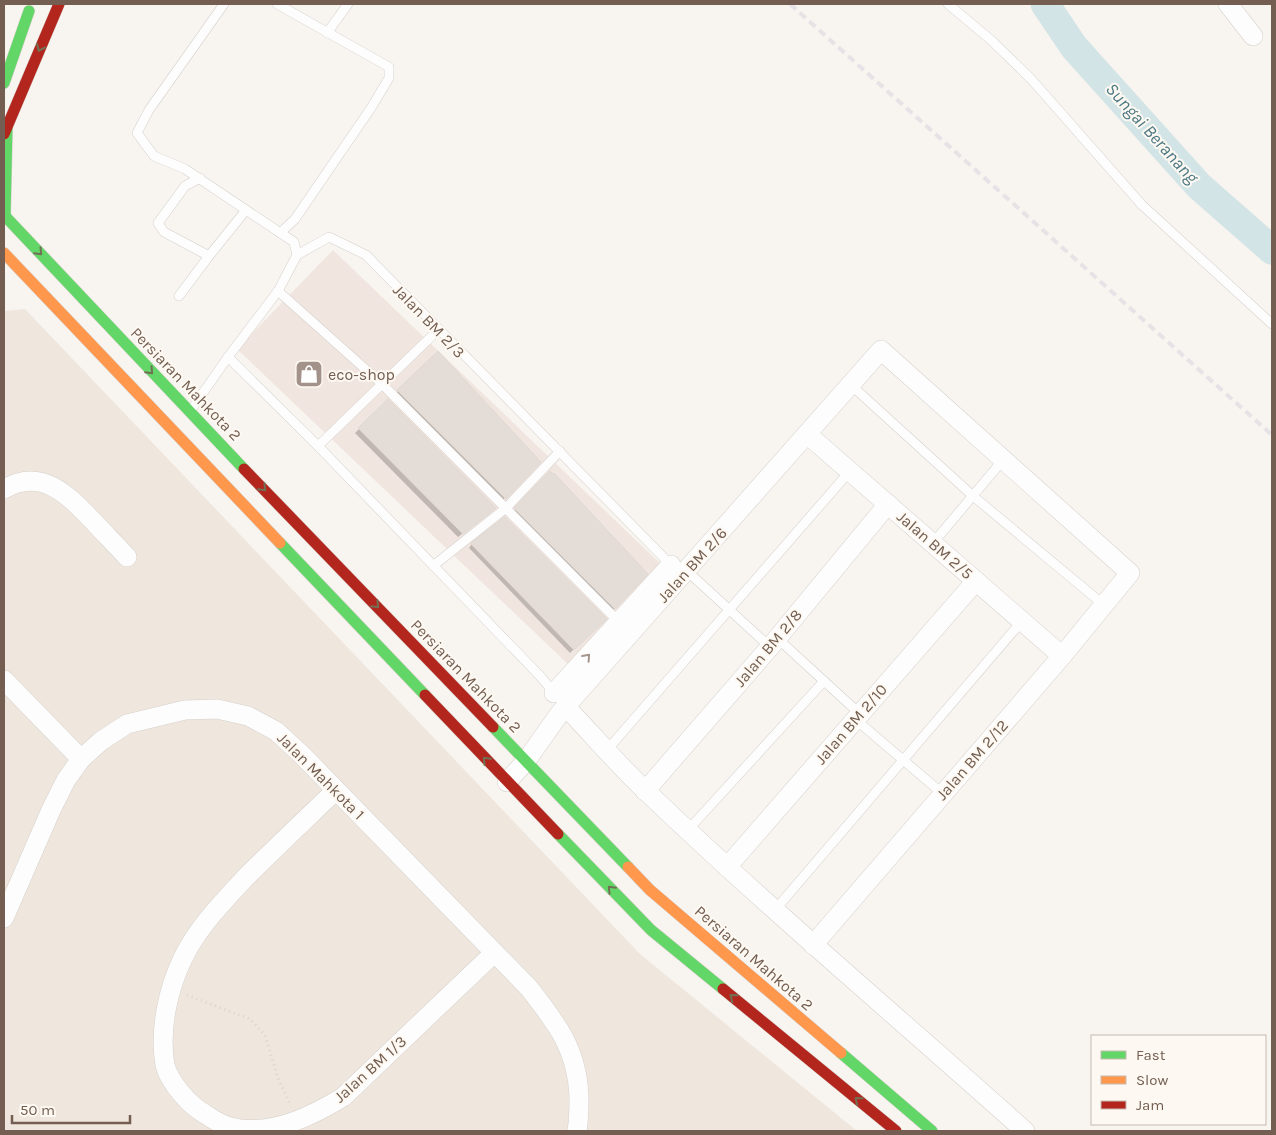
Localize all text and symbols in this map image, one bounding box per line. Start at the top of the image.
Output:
one-way arrow [35,43,46,52]
water label: Sungai Beranang [1101,78,1203,188]
one-way arrow [33,247,42,256]
street label: Jalan BM 2/3 [389,280,469,362]
street label: Persiaran Mahkota 2 [127,323,245,445]
shop icon: eco-shop [294,359,324,389]
one-way arrow [144,365,153,374]
place label: eco-shop [328,365,395,384]
one-way arrow [257,482,266,491]
street label: Jalan BM 2/5 [893,507,977,583]
street label: Jalan BM 2/6 [653,523,731,607]
one-way arrow [370,599,379,608]
street label: Jalan BM 2/8 [730,605,806,691]
street label: Persiaran Mahkota 2 [407,615,525,737]
one-way arrow [581,653,590,662]
street label: Jalan BM 2/10 [811,680,891,768]
street label: Jalan BM 2/12 [932,716,1012,804]
street label: Jalan Mahkota 1 [273,728,369,824]
one-way arrow [483,757,492,766]
one-way arrow [608,886,617,895]
street label: Persiaran Mahkota 2 [691,901,817,1015]
one-way arrow [729,994,738,1003]
street label: Jalan BM 1/3 [330,1032,410,1106]
legend [1091,1035,1266,1125]
text: Fast [1136,1046,1166,1064]
text: Slow [1136,1071,1168,1089]
scale bar [12,1092,130,1124]
one-way arrow [855,1096,864,1105]
text: Jam [1136,1096,1164,1114]
text: 50 m [20,1101,55,1119]

